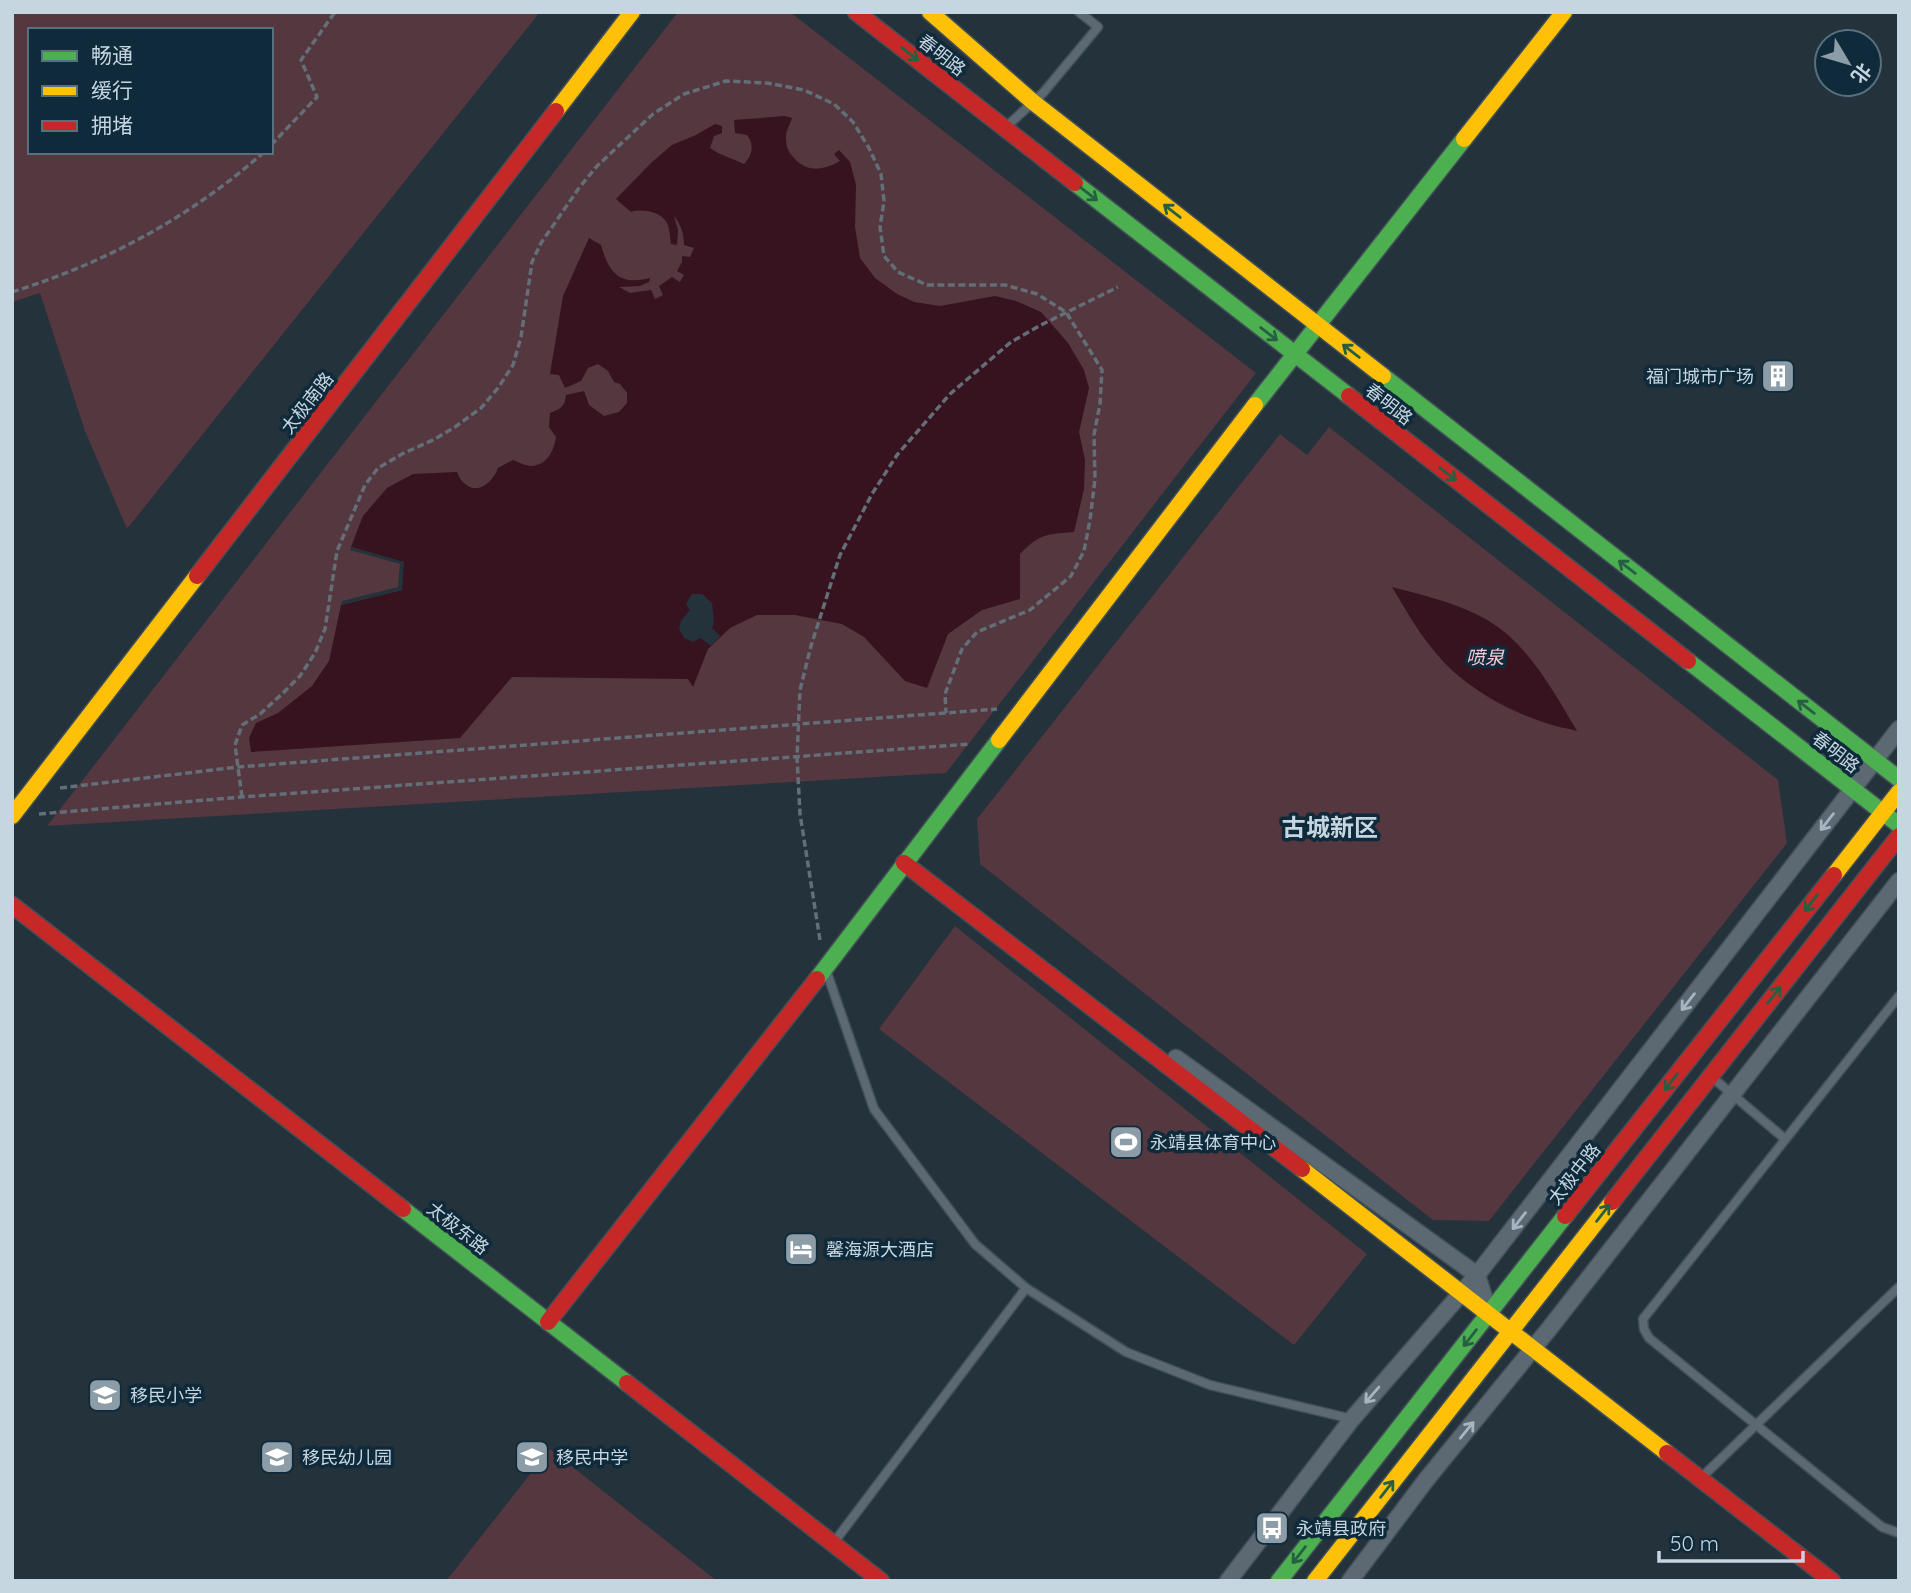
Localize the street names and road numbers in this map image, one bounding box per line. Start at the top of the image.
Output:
street label: 春明路 [914,29,970,81]
street label: 太极南路 [276,368,338,438]
street label: 春明路 [1361,378,1417,430]
street label: 春明路 [1808,726,1864,778]
street label: 太极中路 [1543,1139,1605,1209]
street label: 太极东路 [423,1197,493,1259]

